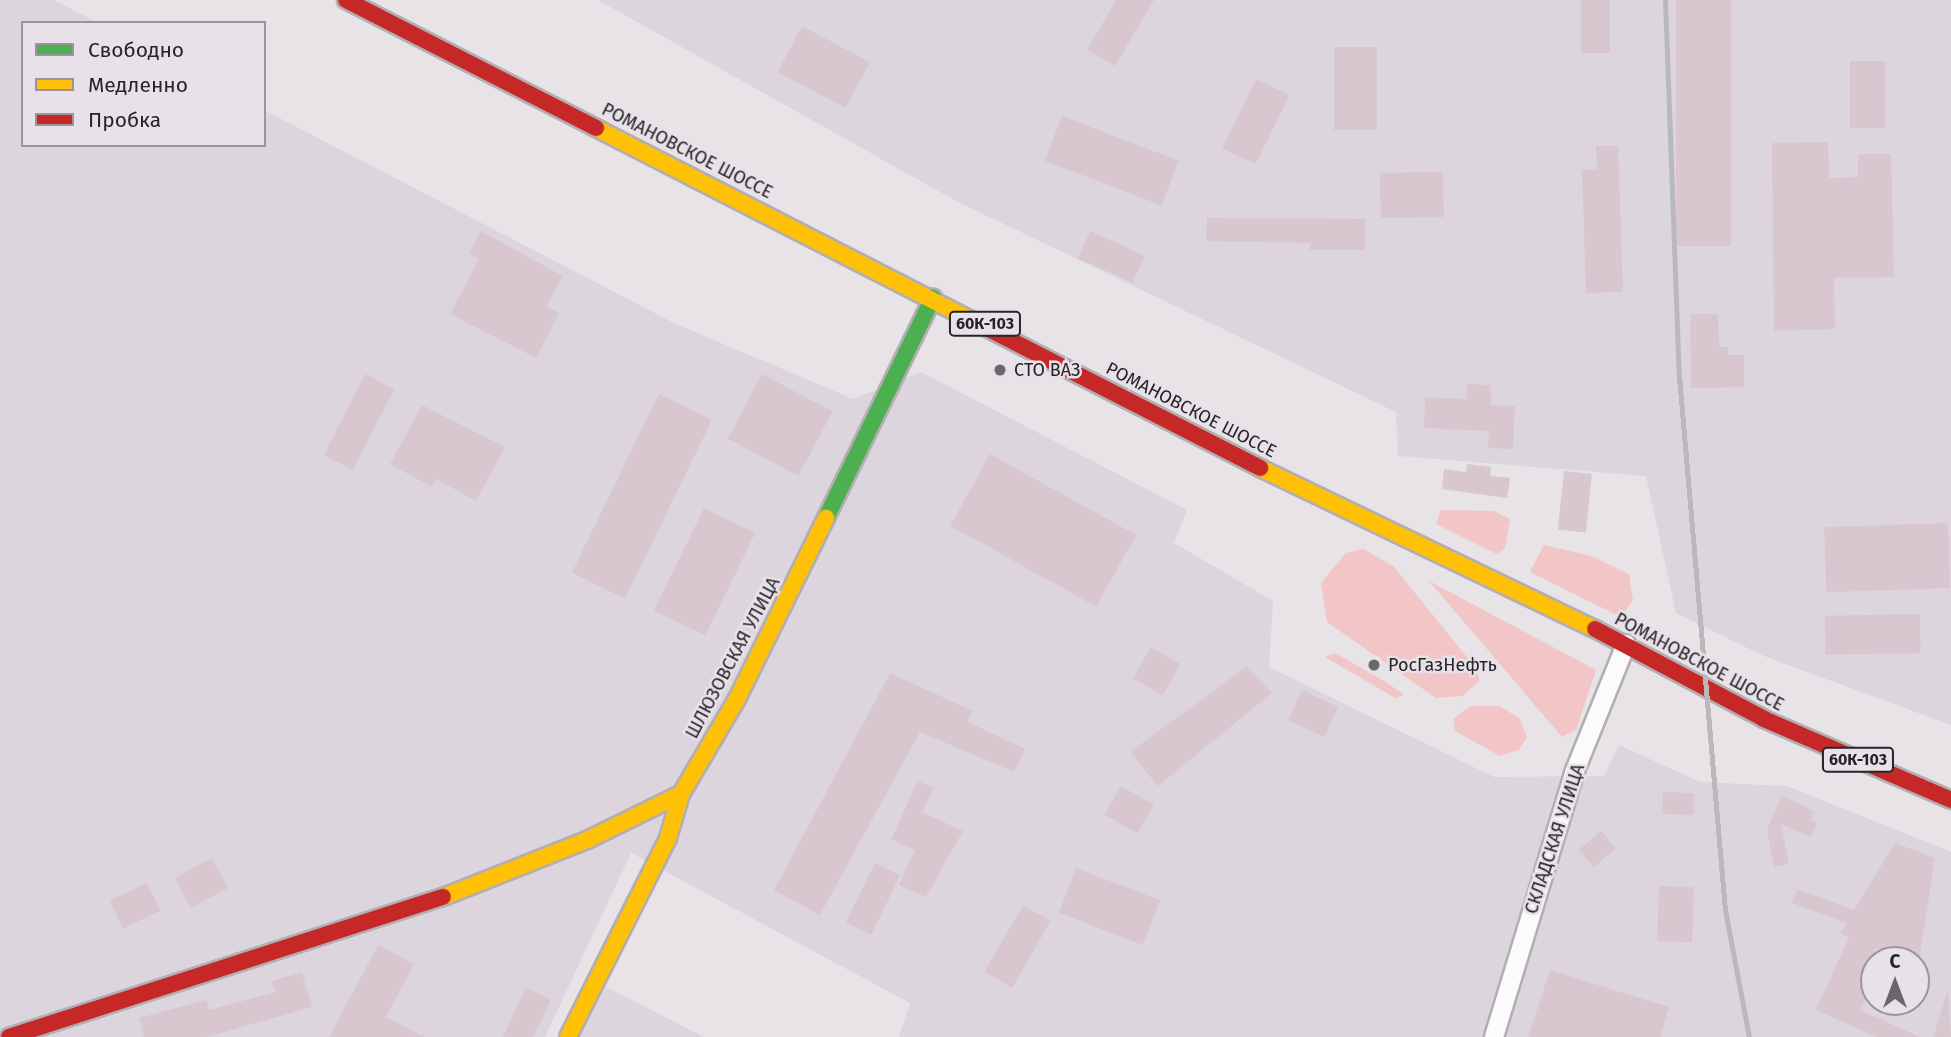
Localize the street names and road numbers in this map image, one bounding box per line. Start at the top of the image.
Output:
street label: РОМАНОВСКОЕ ШОССЕ [598,99,776,203]
road number: 60К-103 [948,312,1022,336]
street label: РОМАНОВСКОЕ ШОССЕ [1102,358,1280,462]
street label: ШЛЮЗОВСКАЯ УЛИЦА [681,574,785,742]
street label: РОМАНОВСКОЕ ШОССЕ [1611,608,1787,716]
road number: 60К-103 [1821,748,1895,772]
street label: СКЛАДСКАЯ УЛИЦА [1521,761,1589,917]

